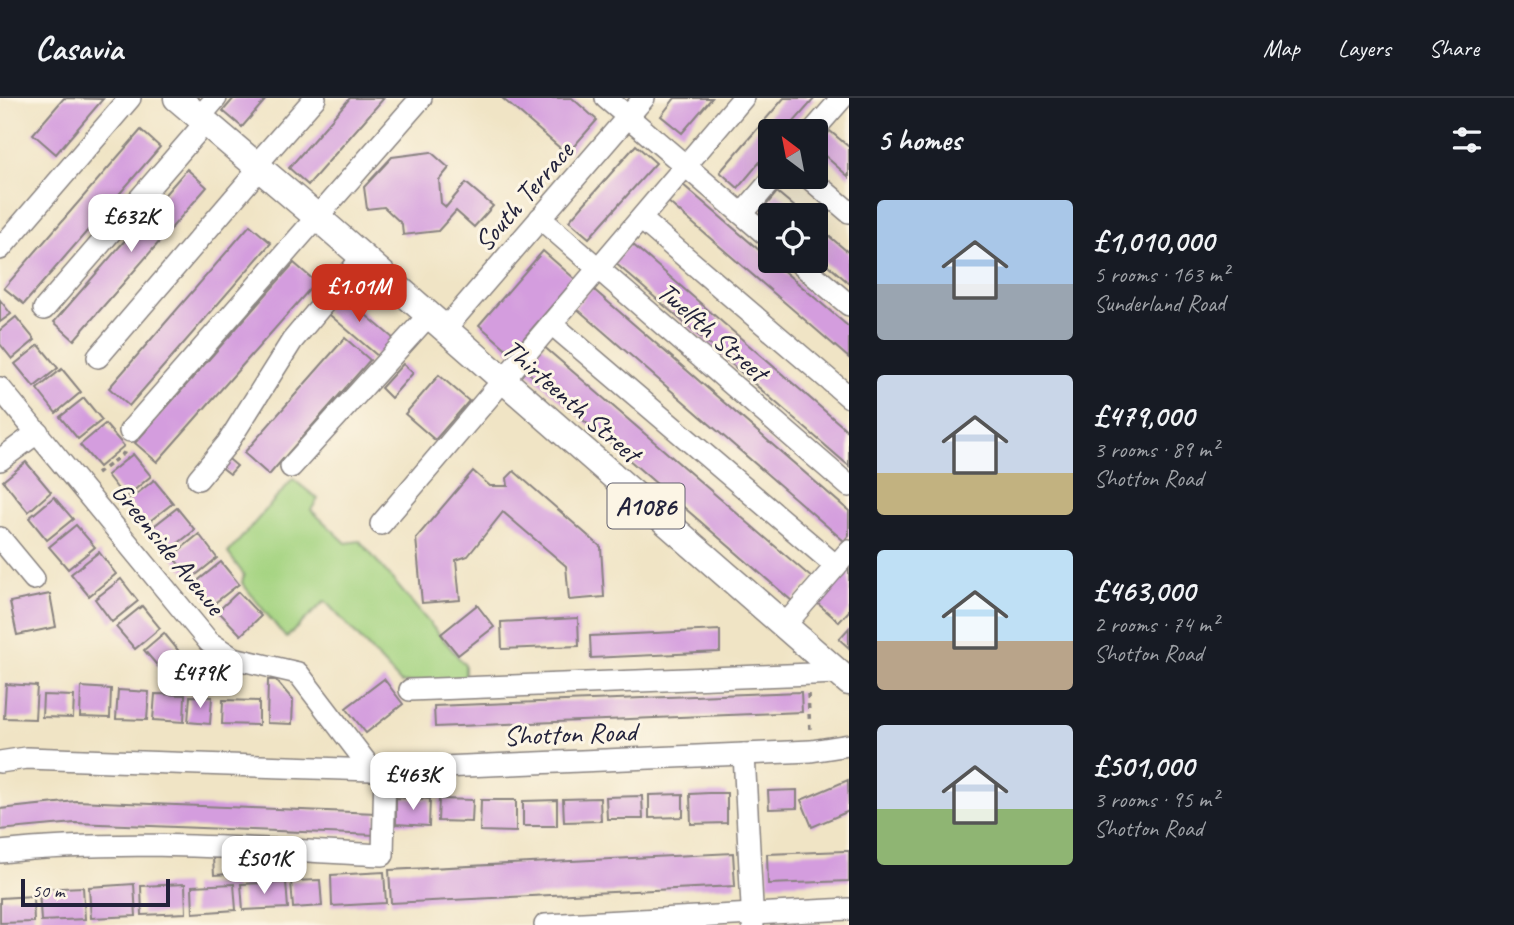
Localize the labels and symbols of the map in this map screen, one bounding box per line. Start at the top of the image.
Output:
north arrow [758,119,828,189]
street label: South Terrace [466,133,582,258]
pin: £632K [82,194,180,254]
pin: £1.01M [302,264,416,324]
street label: Twelfth Street [650,274,778,391]
street label: Thirteenth Street [495,331,651,472]
street label: Greenside Avenue [104,475,234,623]
road number: A1086 [608,484,684,528]
pin: £479K [151,650,249,710]
street label: Shotton Road [503,714,641,753]
pin: £463K [364,752,462,812]
pin: £501K [215,836,313,896]
scale bar [21,876,170,908]

